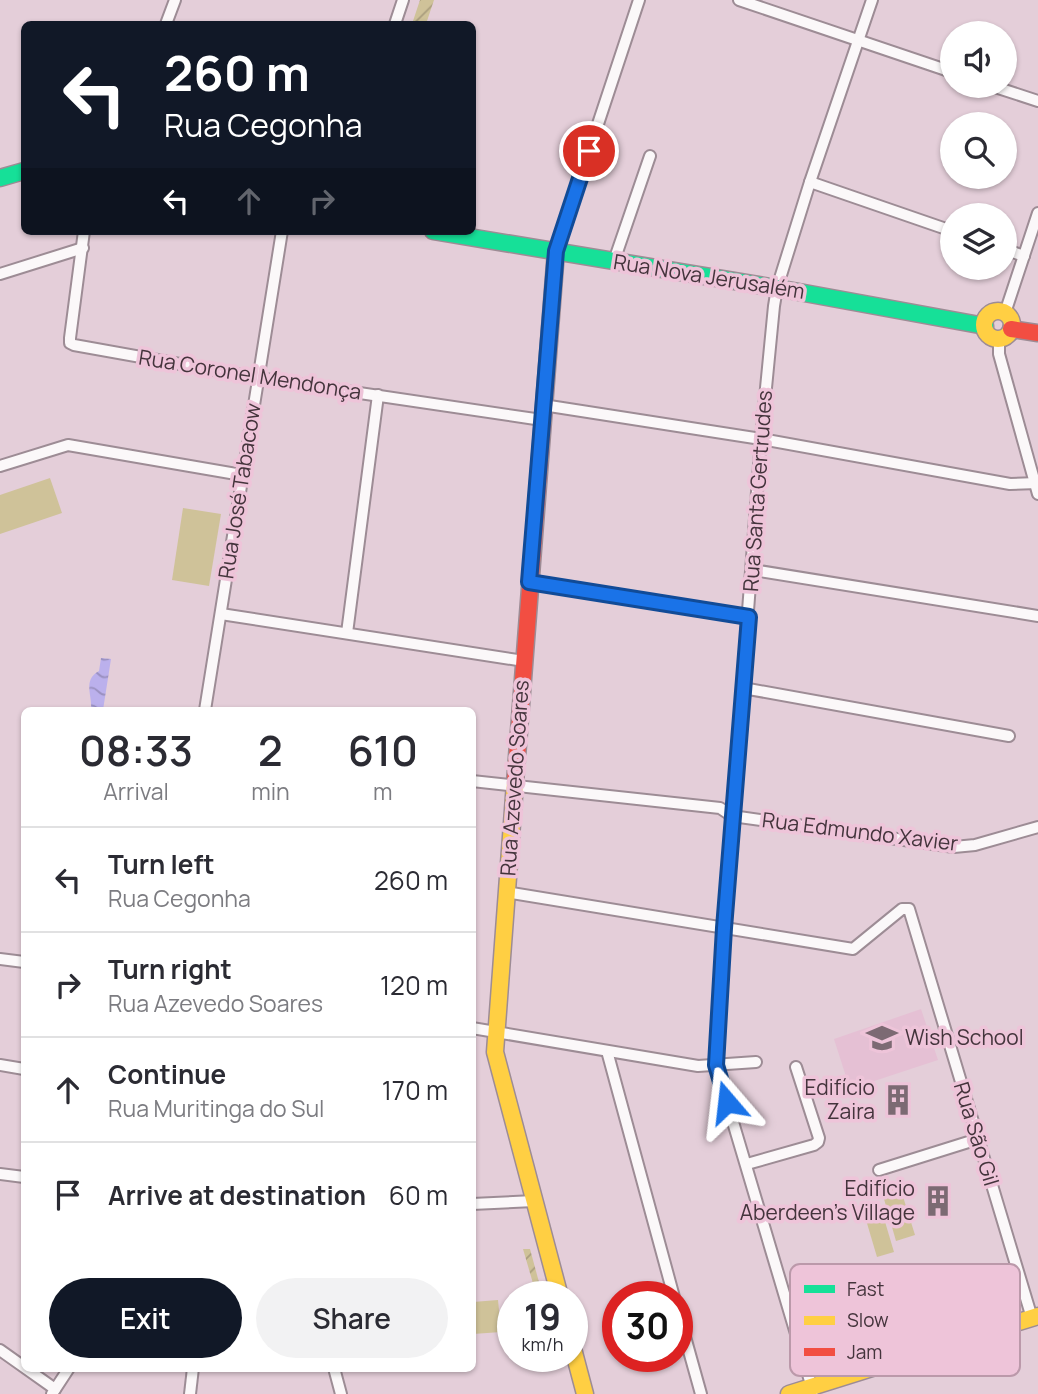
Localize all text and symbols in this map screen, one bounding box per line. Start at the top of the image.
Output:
map controls [940,21,1017,280]
button: sound [940,21,1017,98]
text: 260 m [164,39,310,106]
icon: left [49,49,140,140]
text: Rua Cegonha [164,103,363,147]
button: search [940,112,1017,189]
pin [559,121,619,181]
icon: arrive [570,132,608,170]
icon: left [157,182,195,220]
icon: ahead [230,182,268,220]
icon: right [303,182,341,220]
button: layers [940,203,1017,280]
street label: Rua Nova Jerusalém [612,247,807,305]
street label: Rua Coronel Mendonça [137,343,364,405]
street label: Rua Santa Gertrudes [736,389,778,593]
street label: Rua José Tabacow [211,401,267,581]
street label: Rua Azevedo Soares [493,679,535,877]
text: 08:33 [79,721,193,779]
text: 2 [258,721,283,779]
text: 610 [348,721,418,779]
text: Arrival [103,775,169,807]
text: min [251,775,290,807]
text: m [373,775,393,807]
street label: Rua Edmundo Xavier [761,805,960,857]
text: Turn left [108,846,215,882]
icon: left [49,861,87,899]
text: 260 m [374,862,448,898]
text: Rua Cegonha [108,882,251,914]
text: Turn right [108,951,232,987]
icon: right [49,966,87,1004]
text: 120 m [380,967,448,1003]
text: Rua Azevedo Soares [108,987,323,1019]
school or university icon: Wish School [865,1021,899,1055]
place label: Wish School [905,1023,1024,1051]
text: Continue [108,1056,226,1092]
position arrow [690,1065,764,1139]
icon: ahead [49,1071,87,1109]
text: 170 m [382,1072,448,1108]
place label: Edifício Zaira [804,1073,875,1125]
street label: Rua São Gil [948,1078,1006,1189]
building icon: Edifício Zaira [881,1083,915,1117]
text: Rua Muritinga do Sul [108,1092,324,1124]
place label: Edifício Aberdeen's Village [740,1174,915,1226]
icon: arrive [49,1176,87,1214]
text: Arrive at destination [108,1177,366,1213]
text: 60 m [389,1177,448,1213]
building icon: Edifício Aberdeen's Village [921,1184,955,1218]
legend [790,1264,1020,1376]
text: Fast [847,1276,884,1302]
button: Exit [49,1278,242,1358]
button: Share [256,1278,448,1358]
speed limit sign: 30 [602,1281,693,1372]
text: 19 [524,1293,561,1341]
text: Slow [847,1307,889,1333]
text: km/h [522,1332,563,1356]
text: Jam [847,1339,882,1365]

